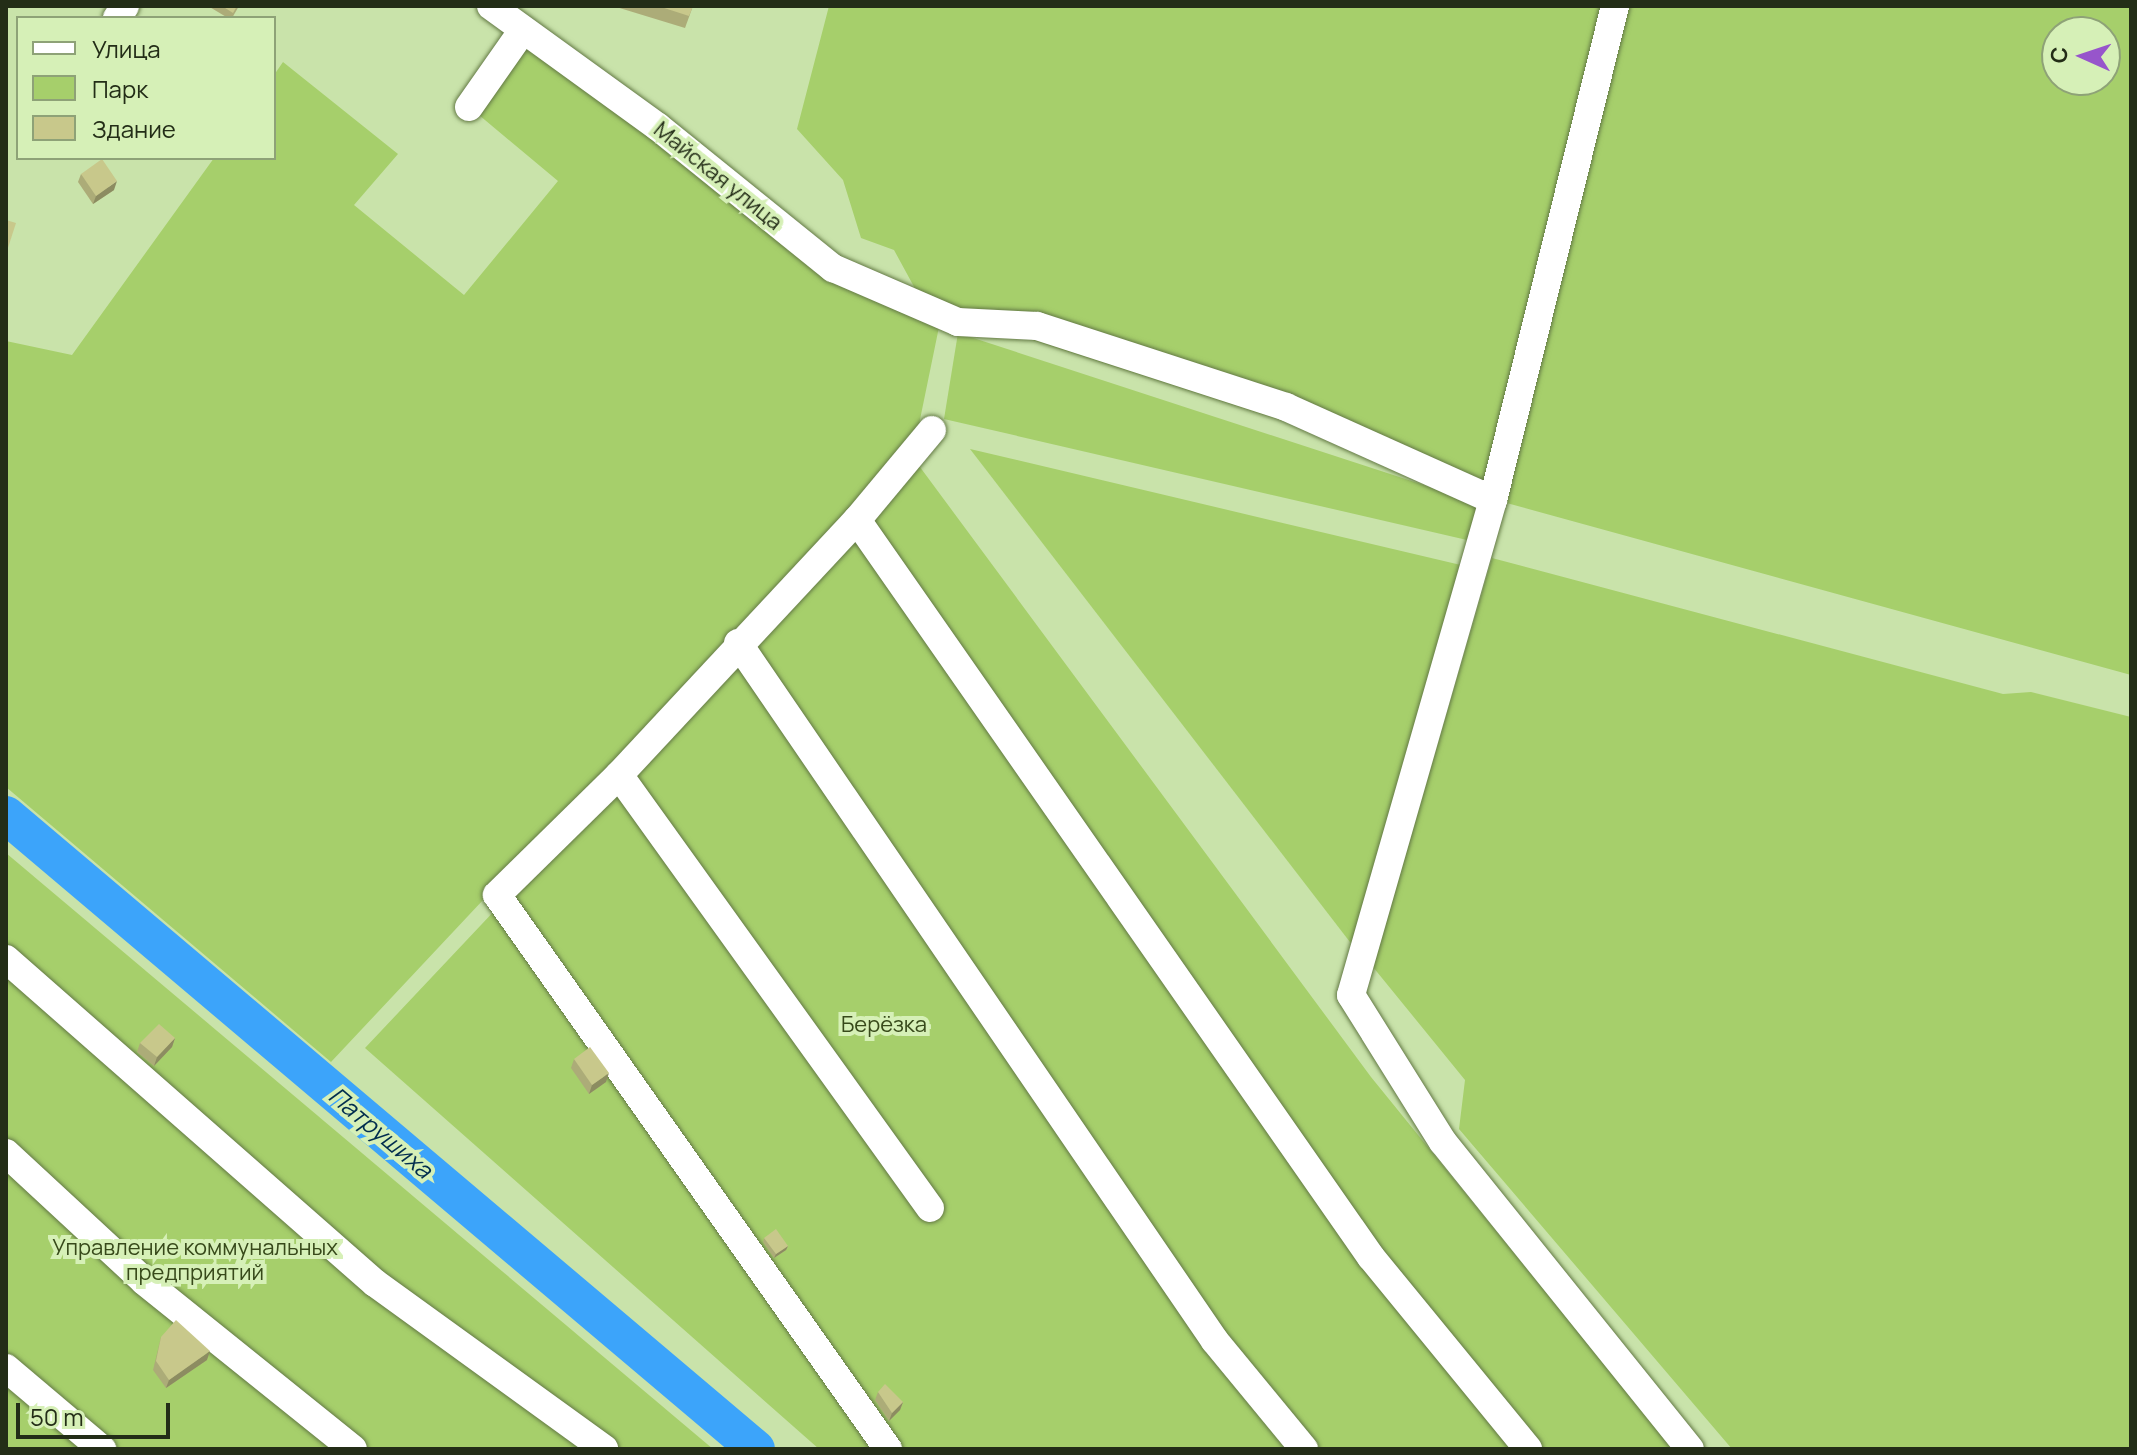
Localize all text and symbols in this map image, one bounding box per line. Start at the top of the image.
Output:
legend [16,16,276,160]
north arrow [2041,16,2121,96]
text: Улица [92,32,161,65]
text: С [2044,46,2074,64]
text: Парк [92,72,148,105]
text: Здание [92,112,176,145]
street label: Майская улица [649,116,787,236]
park label: Берёзка [841,1012,927,1038]
water label: Патрушиха [324,1081,438,1183]
park label: Управление коммунальных предприятий [52,1234,338,1286]
scale bar [20,1387,174,1437]
text: 50 m [30,1400,84,1433]

